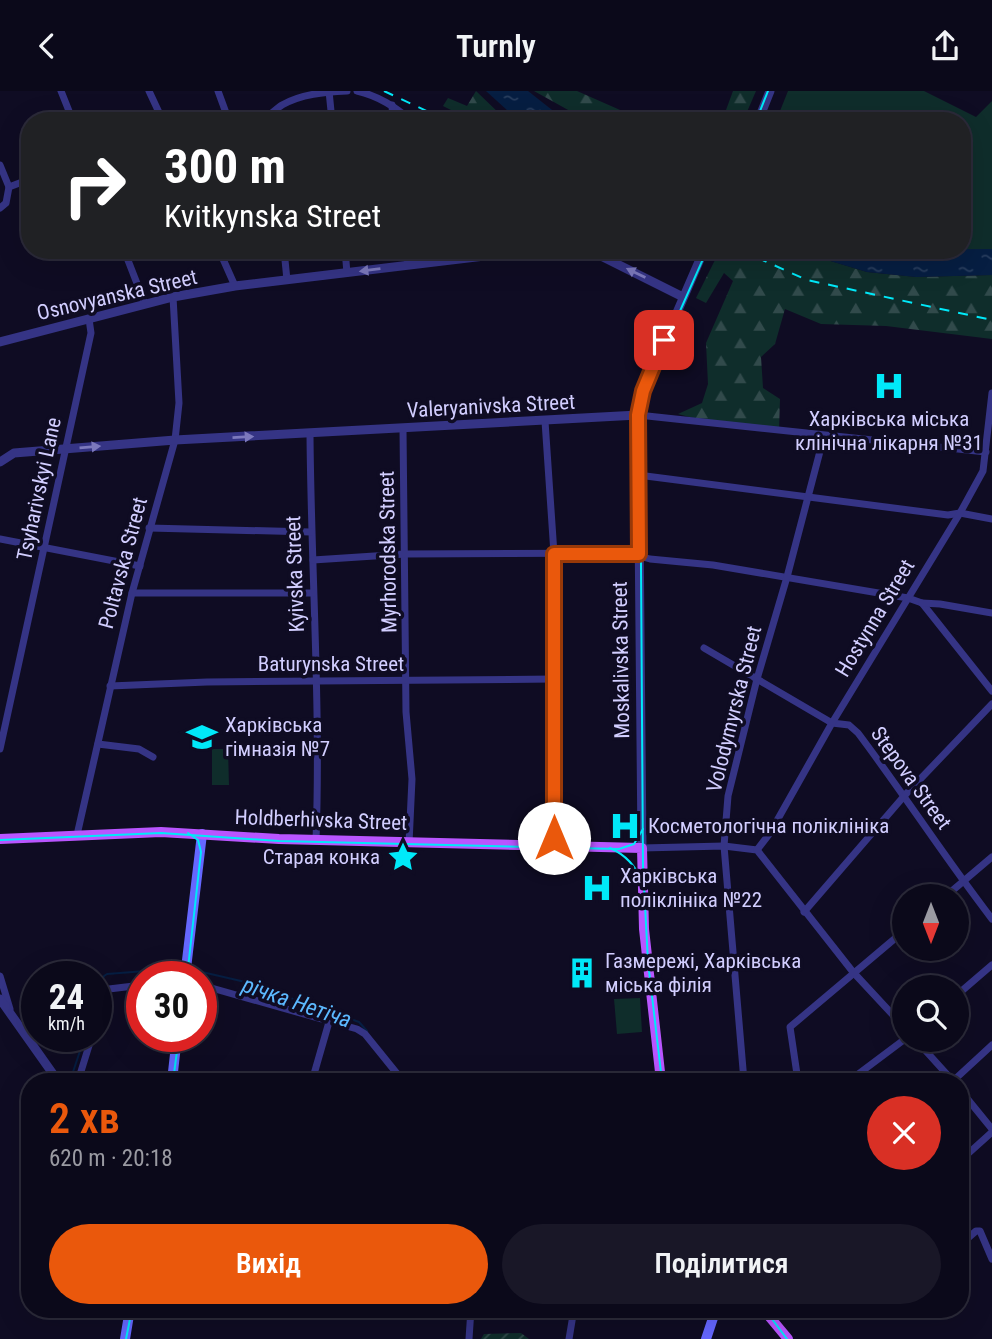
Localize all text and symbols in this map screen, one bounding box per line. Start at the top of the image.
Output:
icon: back [28,27,66,65]
text: Turnly [456,27,536,65]
icon: share [926,27,964,65]
text: 300 m [164,138,286,195]
icon: right [49,140,140,231]
text: Kvitkynska Street [164,197,381,235]
street label: Osnovyanska Street [35,265,199,325]
one-way arrow [359,265,381,276]
one-way arrow [626,268,646,279]
pin [634,310,694,370]
icon: arrive [645,321,683,359]
hospital icon: Харківська міська клінічна лікарня №31 [872,369,906,403]
street label: Valeryanivska Street [406,390,576,422]
place label: Харківська міська клінічна лікарня №31 [795,407,983,455]
street label: Tsyharivskyi Lane [12,415,66,563]
one-way arrow [233,431,255,442]
one-way arrow [79,441,101,452]
street label: Myrhorodska Street [375,471,401,633]
street label: Poltavska Street [94,495,152,631]
street label: Kyivska Street [281,515,309,633]
street label: Hostynna Street [831,555,919,681]
street label: Moskalivska Street [608,581,634,739]
street label: Volodymyrska Street [702,623,766,795]
street label: Baturynska Street [258,652,404,676]
place label: Харківська гімназія №7 [225,713,330,761]
school or university icon: Харківська гімназія №7 [185,720,219,754]
street label: Stepova Street [866,722,956,834]
position arrow [517,801,591,875]
street label: Holdberhivska Street [234,805,408,835]
hospital icon: Косметологічна поліклініка [608,809,642,843]
place label: Косметологічна поліклініка [648,814,889,838]
place icon: Старая конка [386,840,420,874]
place label: Старая конка [263,845,380,869]
place label: Харківська поліклініка №22 [620,864,762,912]
hospital icon: Харківська поліклініка №22 [580,871,614,905]
north arrow [892,884,970,961]
map controls [892,884,969,1052]
place label: Газмережі, Харківська міська філія [605,949,801,997]
building icon: Газмережі, Харківська міська філія [565,956,599,990]
speed limit sign: 30 [126,961,217,1052]
water label: річка Нетіча [238,971,355,1034]
button: search [892,975,969,1052]
text: 24 [49,977,84,1018]
text: km/h [48,1013,85,1034]
text: 2 хв [49,1094,120,1143]
button: close [867,1096,941,1170]
text: 620 m · 20:18 [49,1145,173,1172]
button: Вихід [49,1224,488,1304]
button: Поділитися [502,1224,941,1304]

